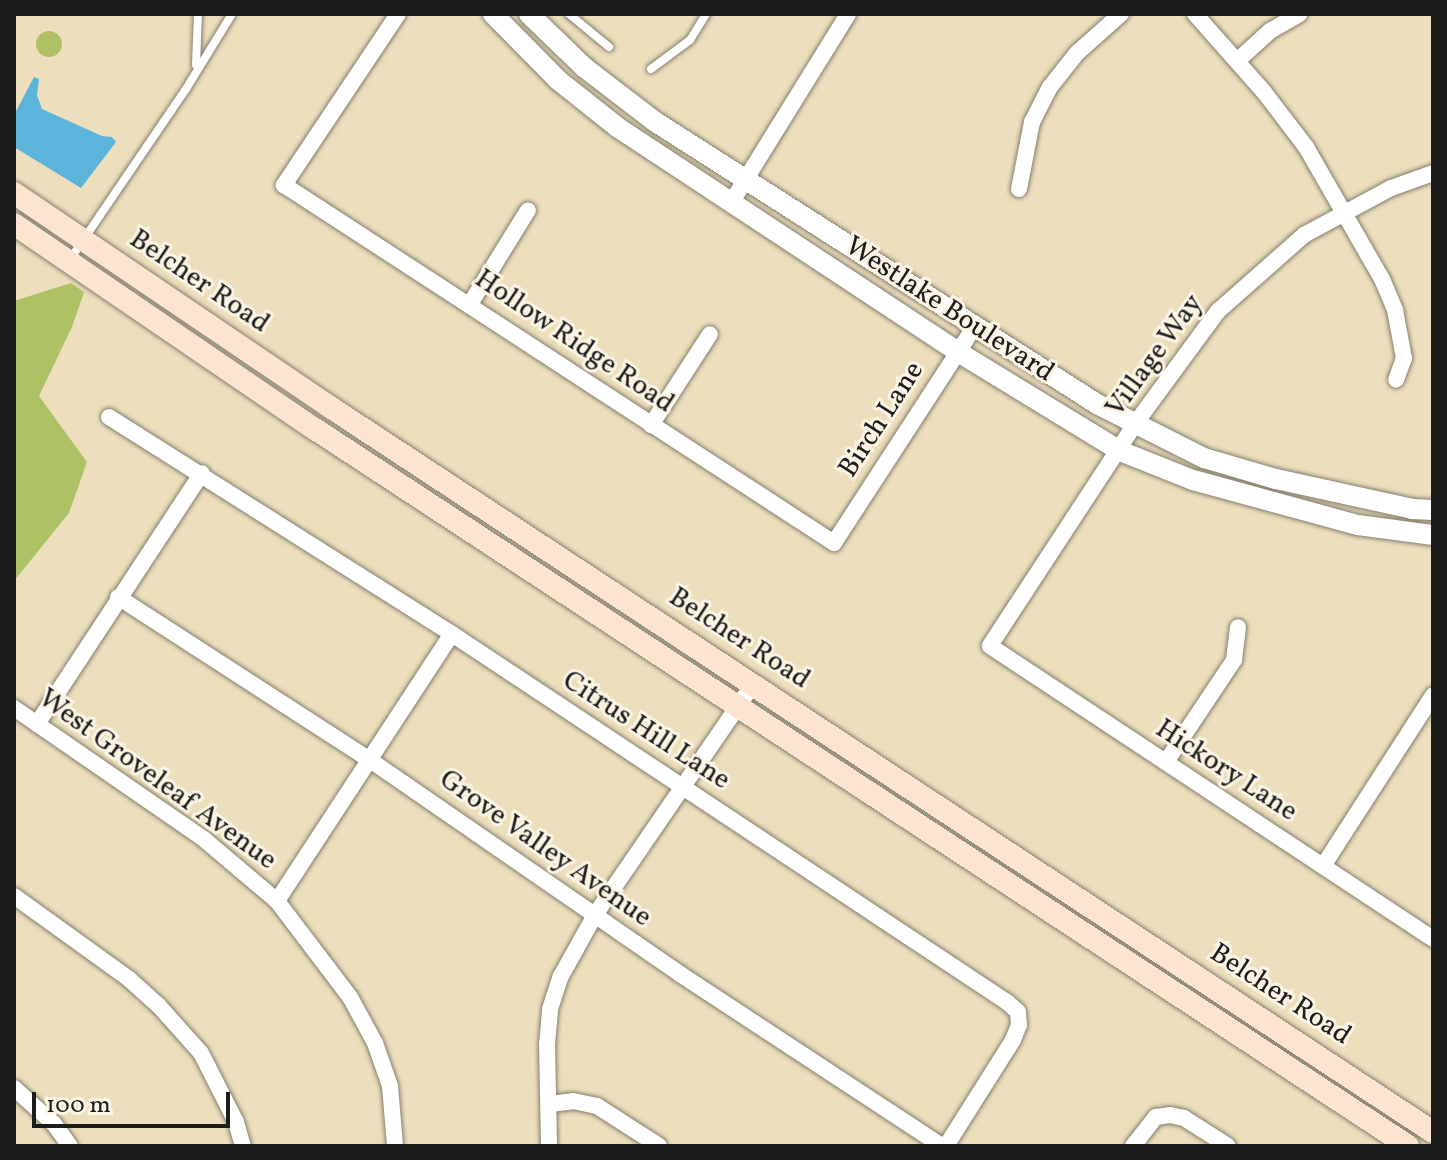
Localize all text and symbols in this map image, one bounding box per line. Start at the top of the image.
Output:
street label: Belcher Road [123,223,275,341]
street label: Westlake Boulevard [838,230,1060,390]
street label: Hollow Ridge Road [468,263,680,421]
street label: Village Way [1099,288,1211,424]
street label: Birch Lane [832,356,932,484]
street label: Belcher Road [662,581,816,697]
street label: Citrus Hill Lane [556,664,736,798]
street label: West Groveleaf Avenue [32,683,282,877]
street label: Hickory Lane [1148,712,1304,830]
street label: Grove Valley Avenue [432,763,658,935]
street label: Belcher Road [1203,937,1357,1053]
scale bar [36,1076,234,1126]
text: 100 m [46,1089,111,1123]

